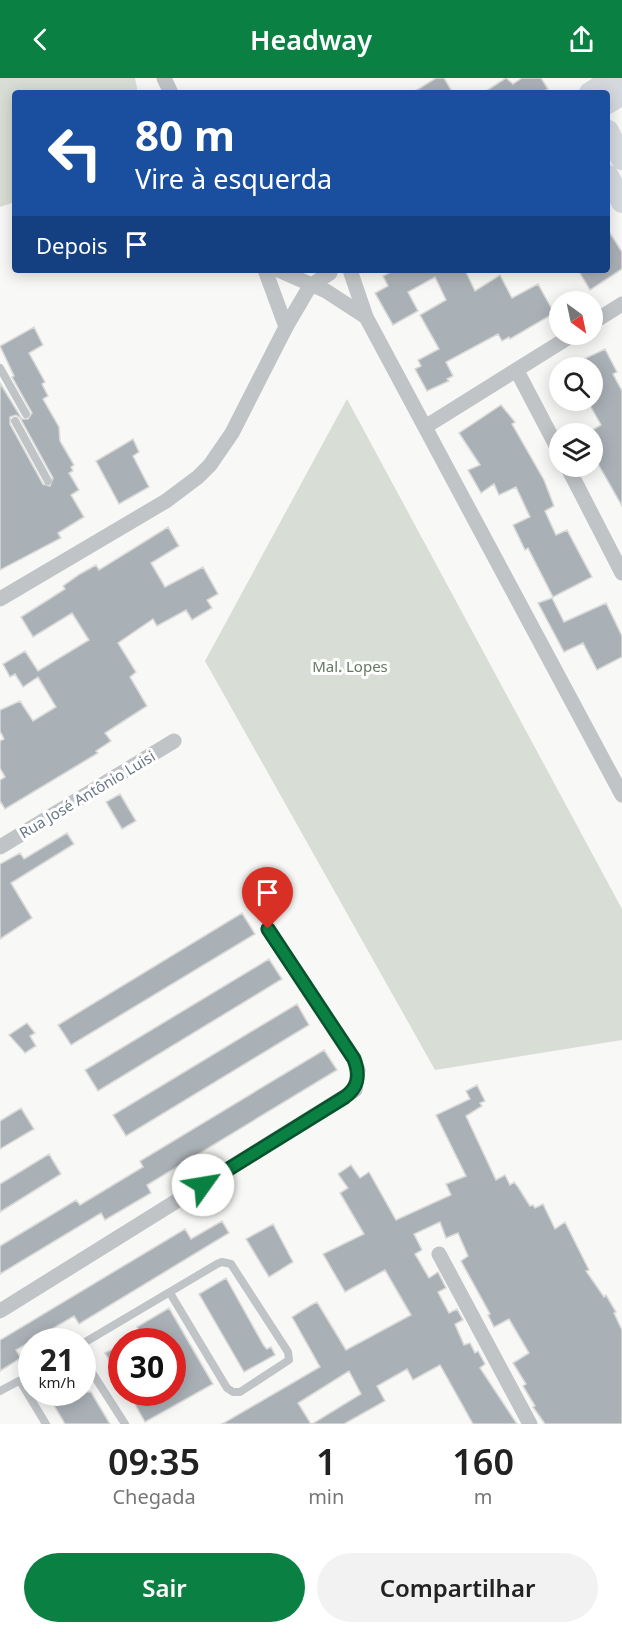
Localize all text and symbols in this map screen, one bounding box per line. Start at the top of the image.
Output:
text: Headway [250,21,372,58]
icon: back [24,23,57,56]
icon: share [565,23,598,56]
text: 80 m [135,106,235,163]
icon: left [36,114,114,192]
text: Vire à esquerda [135,160,332,197]
icon: arrive [120,228,153,261]
text: Depois [36,230,108,260]
north arrow [549,291,603,345]
map controls [549,291,603,477]
button: search [549,357,603,411]
button: layers [549,423,603,477]
park label: Mal. Lopes [312,656,388,676]
street label: Rua José Antônio Luisi [15,745,159,843]
pin [242,867,293,929]
icon: arrive [251,876,284,909]
position arrow [171,1153,235,1217]
speed limit sign: 30 [108,1328,186,1406]
text: 21 [40,1339,74,1380]
text: km/h [39,1372,75,1392]
text: 09:35 [108,1437,200,1486]
text: 1 [316,1437,337,1486]
text: 160 [452,1437,514,1486]
text: Chegada [112,1483,196,1510]
text: min [308,1483,344,1510]
text: m [474,1483,493,1510]
button: Sair [24,1553,305,1622]
button: Compartilhar [317,1553,598,1622]

